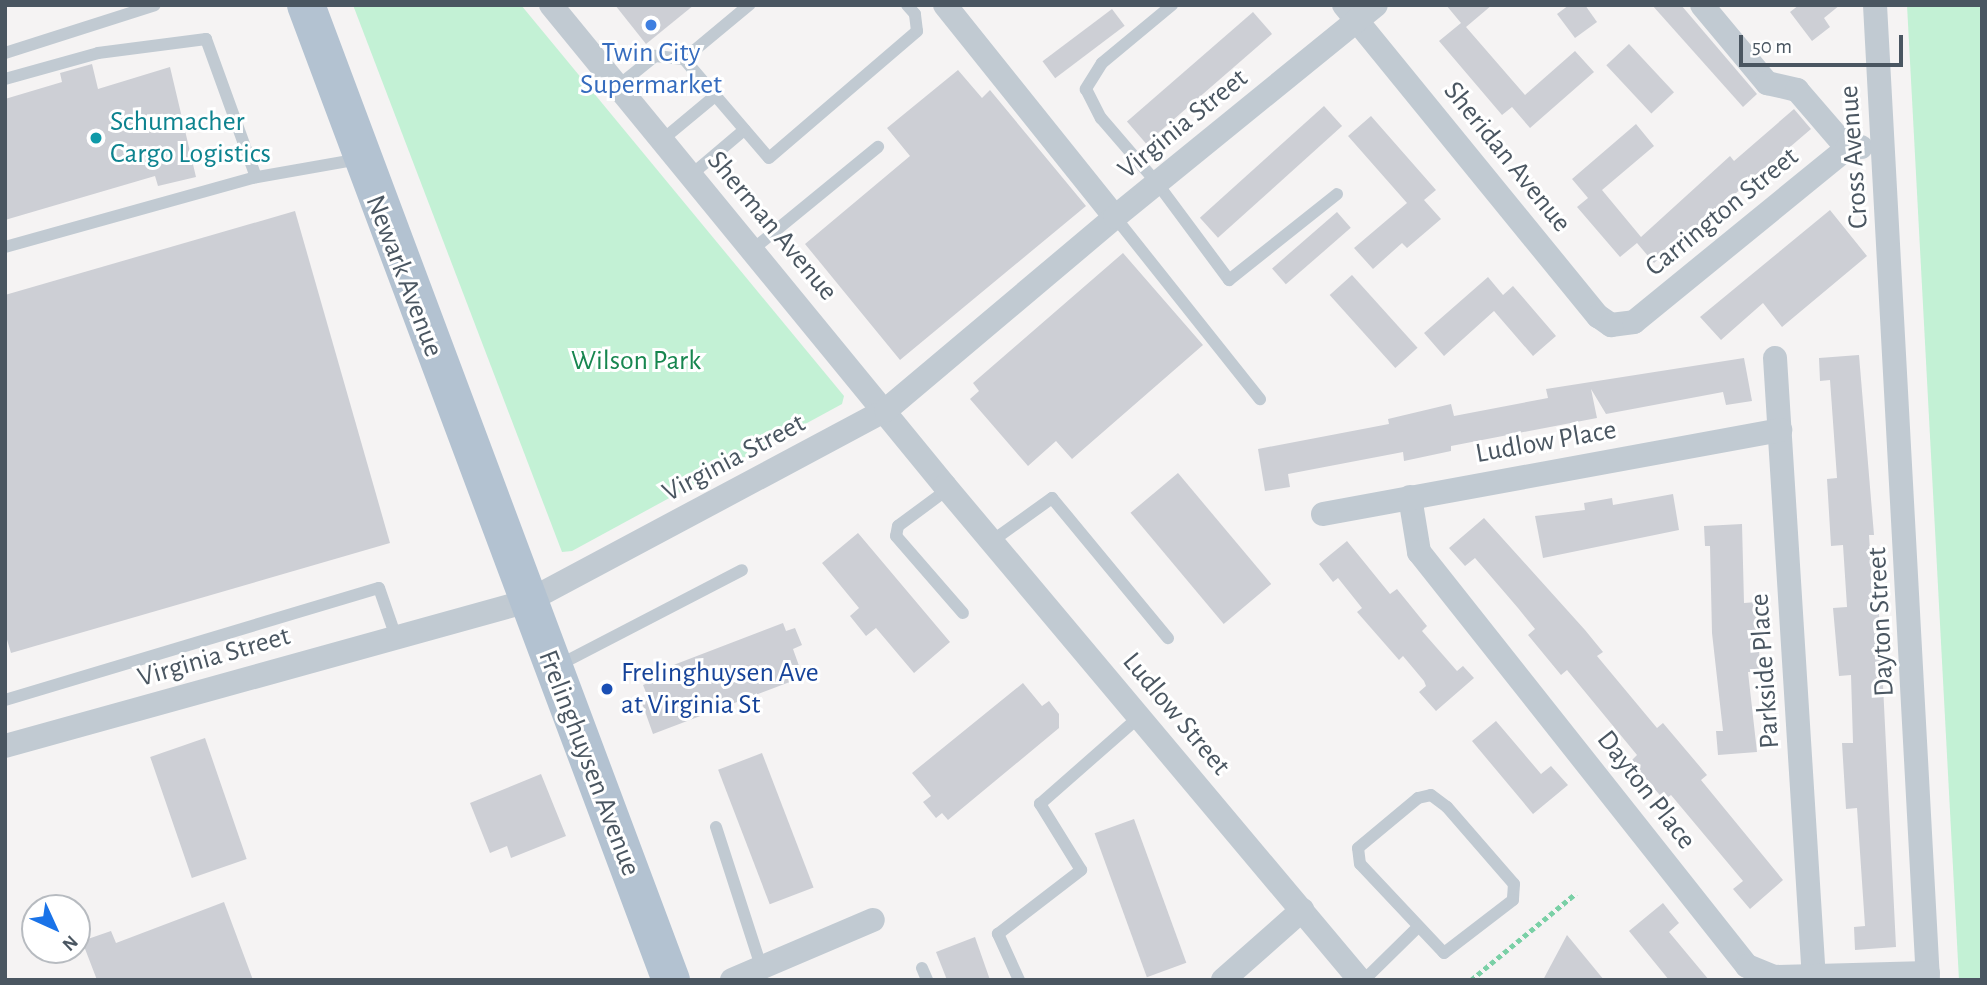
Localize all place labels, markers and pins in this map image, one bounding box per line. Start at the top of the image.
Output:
marker: Twin City Supermarket [643,17,659,33]
place label: Twin City Supermarket [580,36,722,102]
place label: Schumacher Cargo Logistics [110,105,271,171]
marker: Schumacher Cargo Logistics [88,130,104,146]
place label: Frelinghuysen Ave at Virginia St [621,656,819,722]
marker: Frelinghuysen Ave at Virginia St [599,681,615,697]

